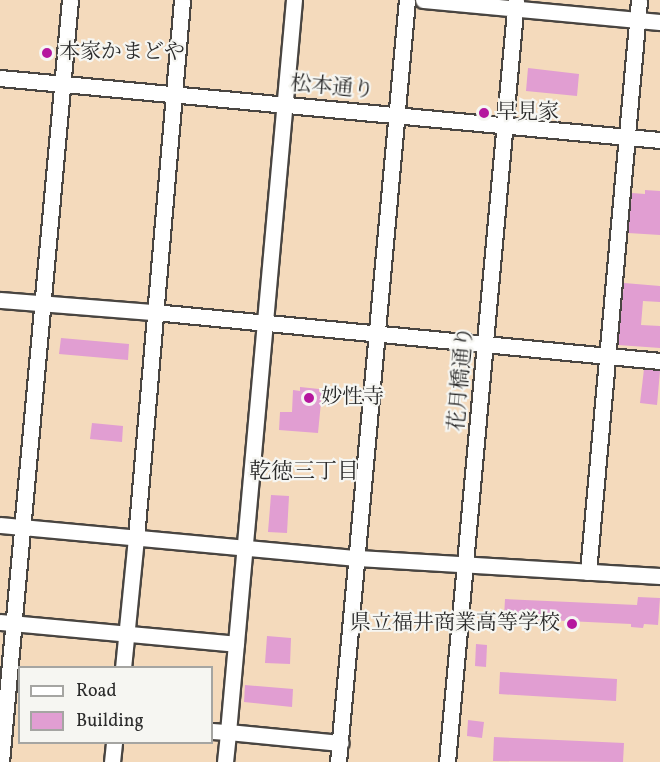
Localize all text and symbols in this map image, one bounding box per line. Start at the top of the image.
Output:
place label: 本家かまどや [59,40,185,66]
marker: 本家かまどや [40,46,54,60]
street label: 松本通り [289,72,375,104]
place label: 早見家 [496,100,559,126]
marker: 早見家 [477,106,491,120]
street label: 花月橋通り [445,326,479,432]
place label: 妙性寺 [321,385,384,411]
marker: 妙性寺 [302,391,316,405]
district label: 乾徳三丁目 [249,460,359,486]
place label: 県立福井商業高等学校 [350,611,560,637]
marker: 県立福井商業高等学校 [565,617,579,631]
legend [18,666,213,744]
text: Road [76,679,117,704]
text: Building [76,709,144,734]

